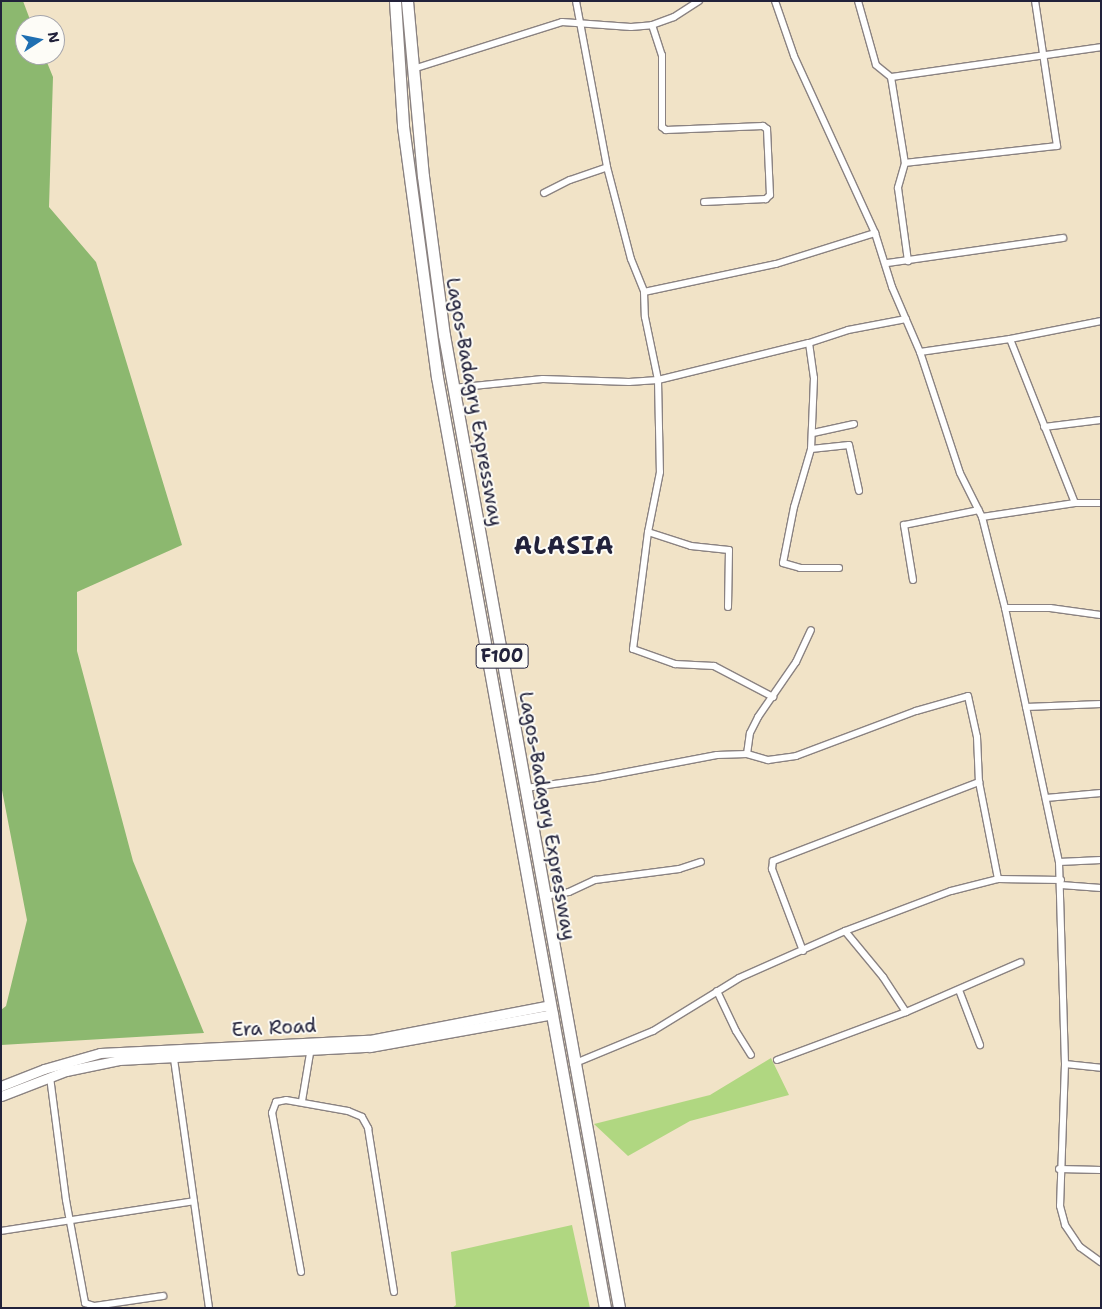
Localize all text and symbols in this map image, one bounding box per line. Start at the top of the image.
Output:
north arrow [15,15,65,65]
text: N [44,30,64,44]
street label: Lagos-Badagry Expressway [441,276,507,528]
district label: ALASIA [513,533,615,561]
road number: F100 [474,640,530,671]
street label: Lagos-Badagry Expressway [514,690,580,942]
street label: Era Road [231,1014,317,1042]

